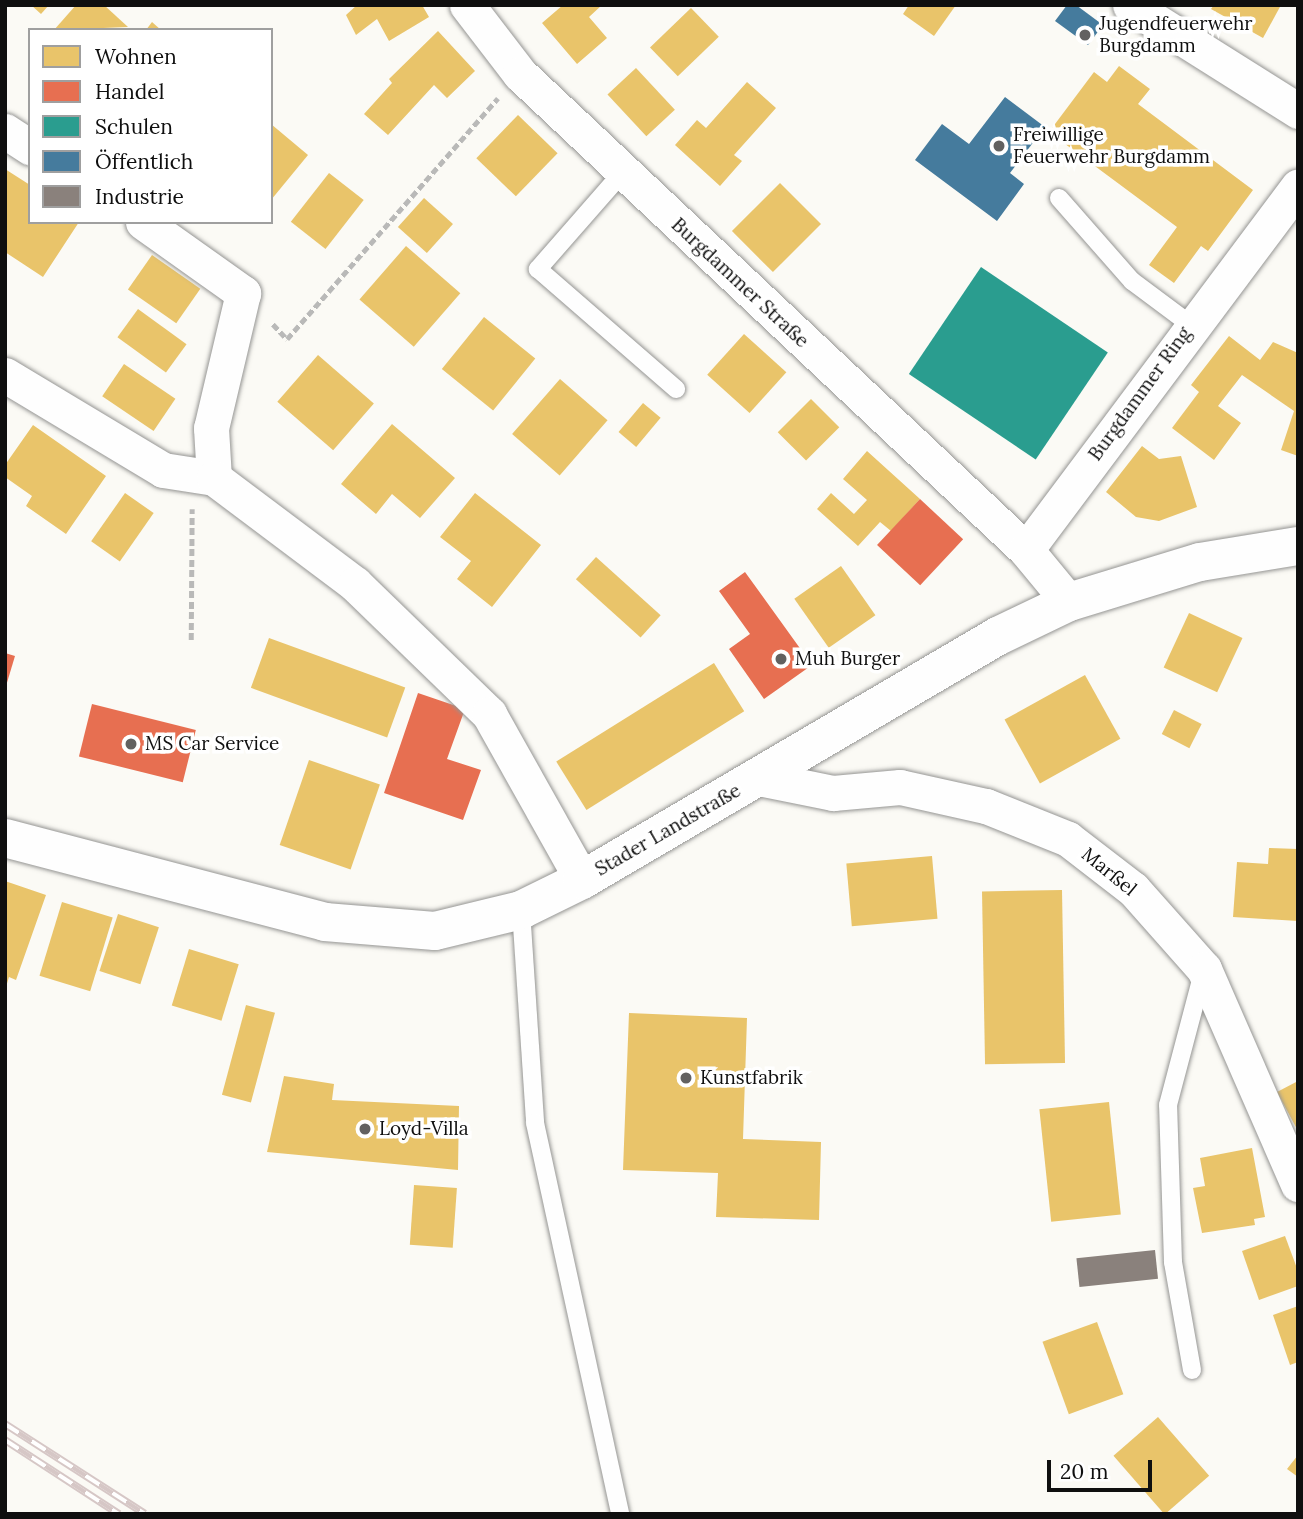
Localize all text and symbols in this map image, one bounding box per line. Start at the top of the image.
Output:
place label: Jugendfeuerwehr Burgdamm [1099,13,1253,57]
marker: Jugendfeuerwehr Burgdamm [1077,27,1093,43]
legend [28,28,273,224]
text: Wohnen [95,43,177,70]
text: Handel [95,78,164,105]
text: Schulen [95,113,173,140]
place label: Freiwillige Feuerwehr Burgdamm [1013,124,1210,168]
marker: Freiwillige Feuerwehr Burgdamm [991,138,1007,154]
text: Öffentlich [95,148,193,175]
text: Industrie [95,183,184,210]
street label: Burgdammer Straße [667,213,813,353]
street label: Burgdammer Ring [1084,323,1196,465]
place label: Muh Burger [795,648,900,670]
marker: Muh Burger [773,651,789,667]
place label: MS Car Service [145,733,279,755]
marker: MS Car Service [123,736,139,752]
street label: Stader Landstraße [591,779,745,881]
street label: Marßel [1077,843,1141,901]
place label: Kunstfabrik [700,1067,803,1089]
marker: Kunstfabrik [678,1070,694,1086]
place label: Loyd-Villa [379,1118,468,1140]
marker: Loyd-Villa [357,1121,373,1137]
scale bar [1051,1446,1156,1490]
text: 20 m [1060,1458,1109,1485]

